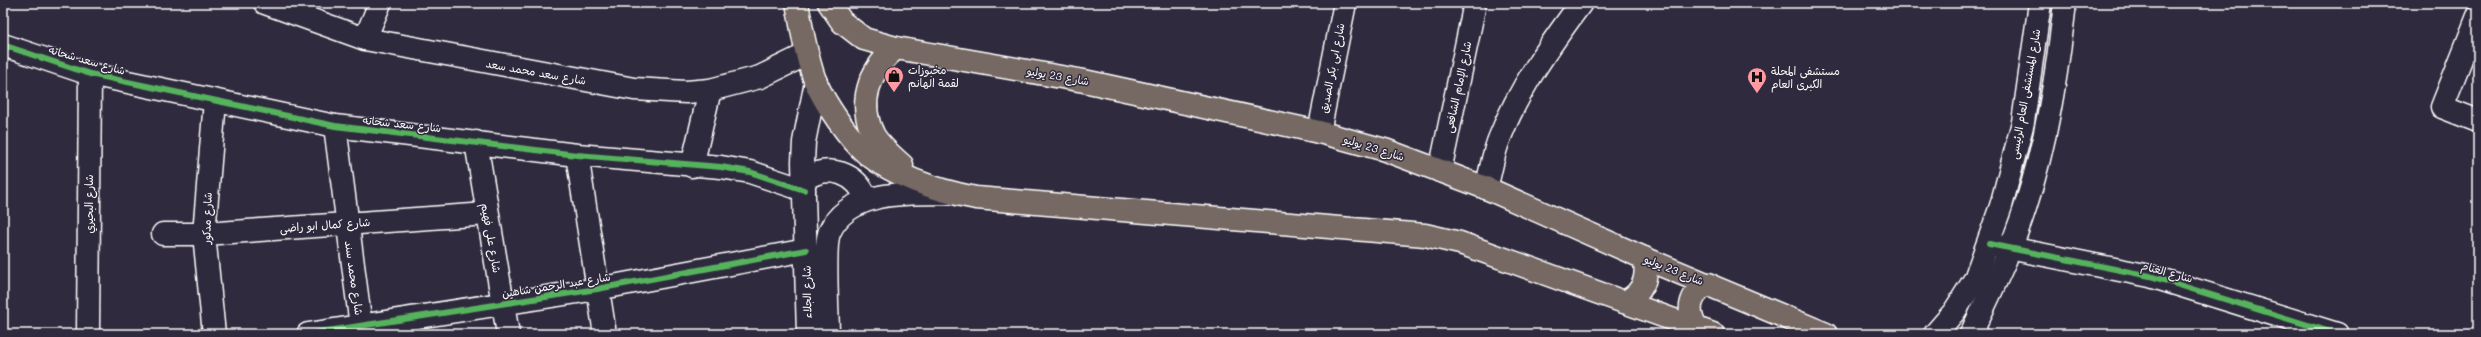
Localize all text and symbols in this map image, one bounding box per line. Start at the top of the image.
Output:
street label: شارع ابى بكر الصديق [1315,22,1350,115]
street label: شارع المستشفى العام الرئيسى [2006,28,2045,161]
street label: شارع الإمام الشافعى [1440,40,1477,135]
street label: شارع سعد شحاته [47,41,127,80]
street label: شارع سعد محمد سعد [484,55,587,90]
place label: مخبوزات لقمة الهانم [908,62,959,92]
street label: شارع 23 يوليو [1024,62,1090,90]
place label: مستشفى المحلة الكبرى العام [1771,63,1840,93]
shop icon: مخبوزات لقمة الهانم [883,65,905,93]
hospital icon: مستشفى المحلة الكبرى العام [1746,66,1768,94]
street label: شارع سعد شحاته [362,112,442,137]
street label: شارع 23 يوليو [1340,131,1406,166]
street label: شارع البحيري [81,174,98,234]
street label: شارع مدكور [198,192,217,245]
street label: شارع على فهيم [476,202,505,274]
street label: شارع كمال ابو راضى [279,214,371,237]
street label: شارع محمد سند [340,240,367,316]
street label: شارع 23 يوليو [1640,250,1706,290]
street label: شارع الغنام [2139,257,2194,287]
street label: شارع الجلاء [799,265,816,319]
street label: شارع عبد الرحمن شاهين [500,269,612,302]

